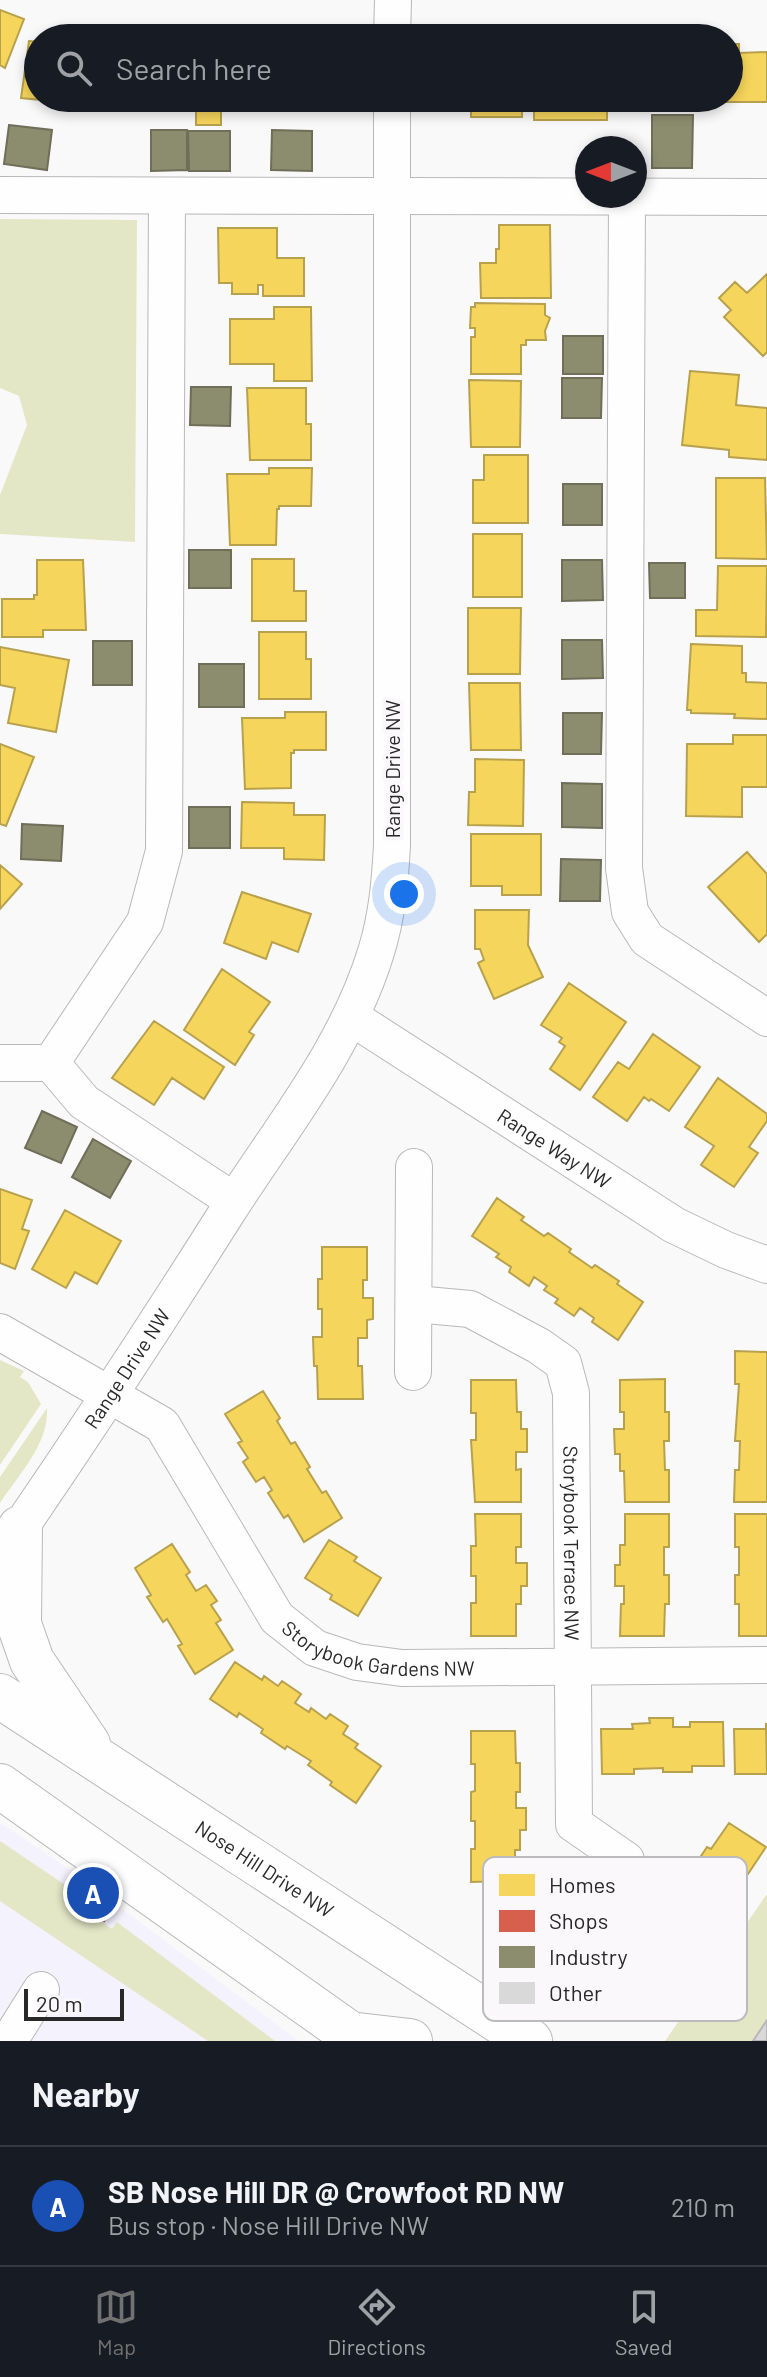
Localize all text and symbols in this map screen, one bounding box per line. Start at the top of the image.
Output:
search box [24,24,743,112]
icon: search [52,46,96,90]
text: Search here [116,50,272,86]
north arrow [575,136,647,208]
street label: Range Drive NW [380,699,404,838]
your location [384,874,424,914]
street label: Range Way NW [493,1103,616,1193]
street label: Range Drive NW [79,1304,175,1433]
street label: Storybook Terrace NW [559,1446,585,1641]
street label: Storybook Gardens NW [278,1615,475,1680]
street label: Nose Hill Drive NW [191,1815,339,1922]
legend [483,1857,747,2021]
pin: A [67,1863,119,1923]
text: Homes [549,1871,616,1897]
text: Shops [549,1907,608,1933]
text: Industry [549,1943,628,1969]
text: Other [549,1979,602,2005]
scale bar [24,1985,124,2021]
text: 20 m [36,1990,83,2016]
text: Nearby [32,2073,140,2114]
text: SB Nose Hill DR @ Crowfoot RD NW [108,2173,564,2209]
text: A [49,2191,67,2222]
text: 210 m [671,2191,735,2222]
text: Bus stop · Nose Hill Drive NW [108,2209,429,2240]
tab: Map [94,2285,138,2359]
tab: Directions [327,2285,426,2359]
tab: Saved [615,2285,672,2359]

